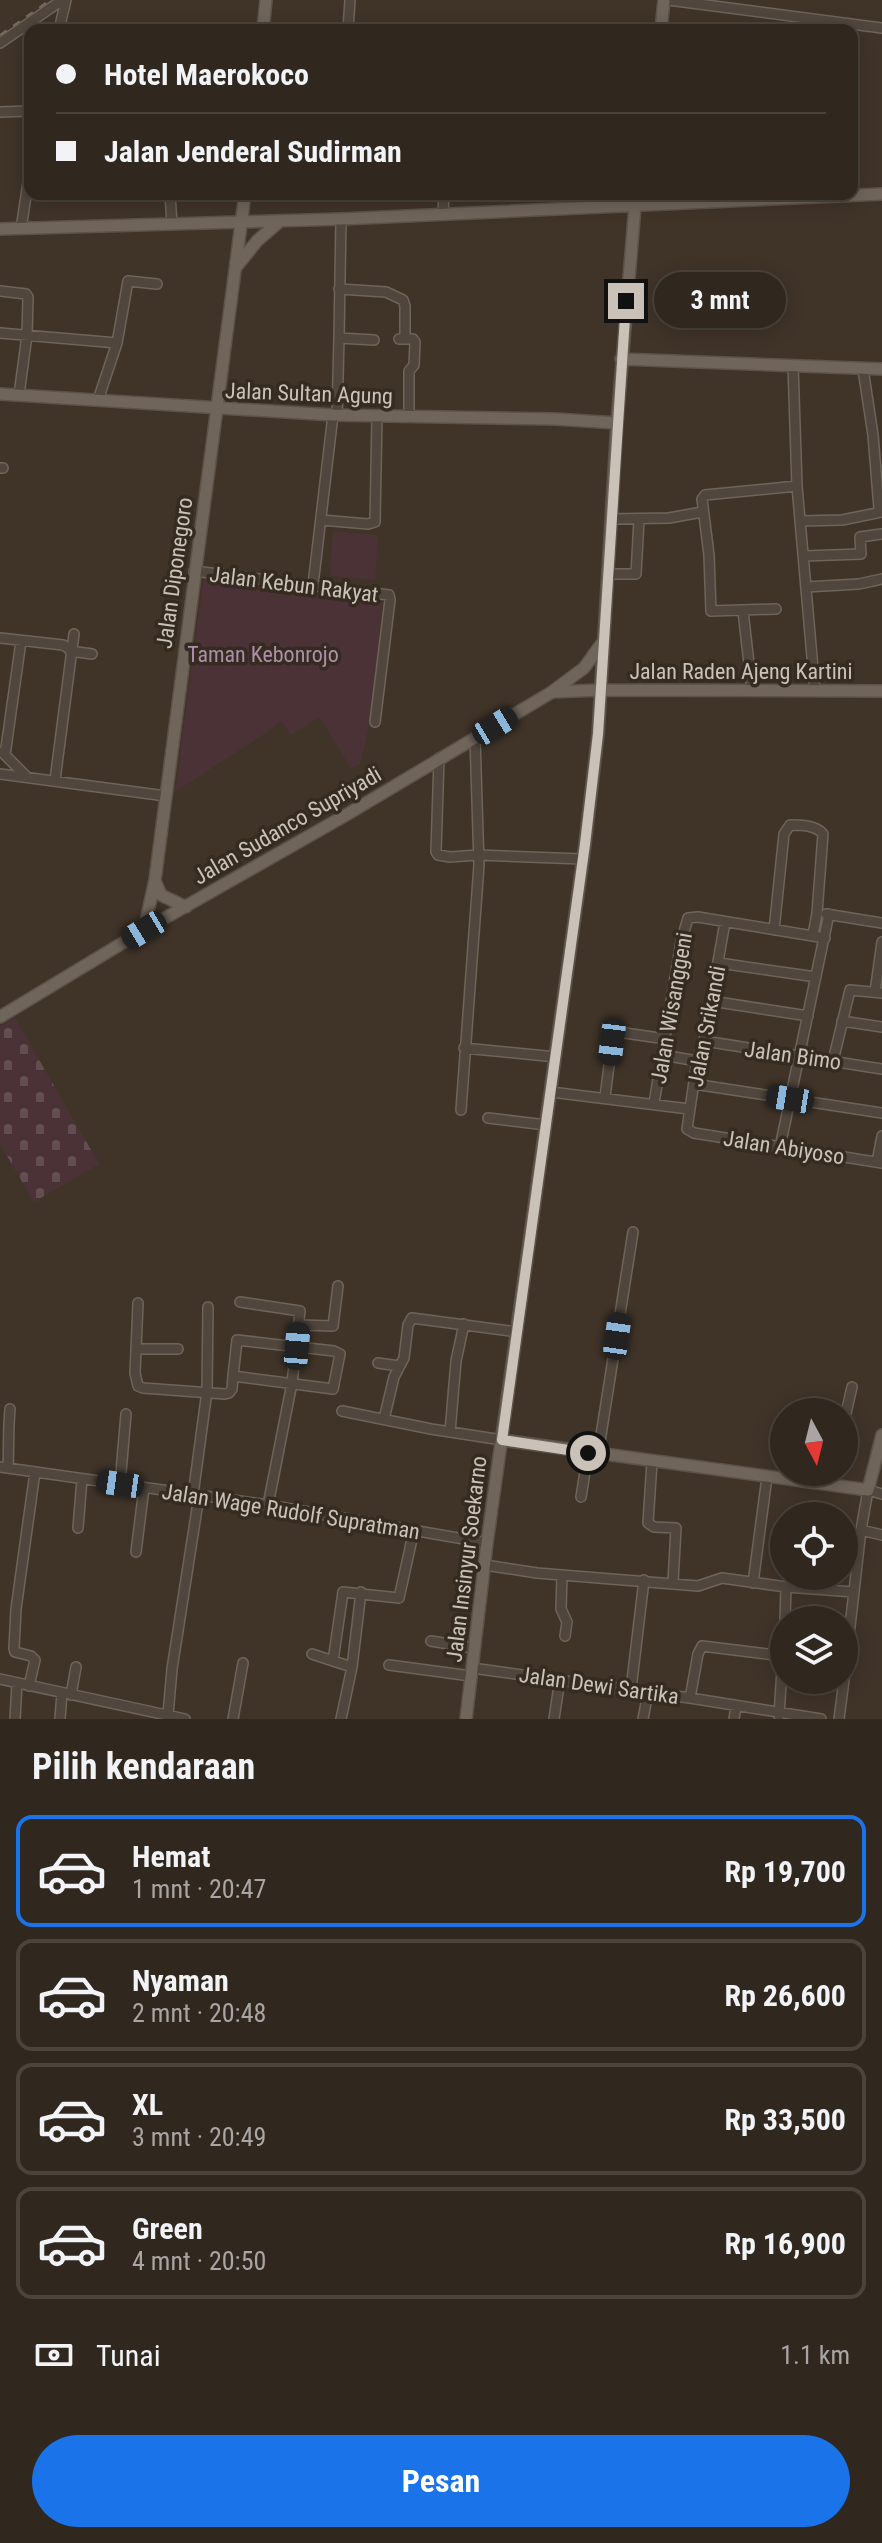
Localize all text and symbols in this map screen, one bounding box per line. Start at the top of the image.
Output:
text: Hotel Maerokoco [104,57,309,92]
text: Jalan Jenderal Sudirman [104,134,402,169]
callout: 3 mnt [654,273,786,329]
route end [608,283,644,319]
text: 3 mnt [690,285,750,315]
street label: Jalan Sultan Agung [225,378,393,409]
street label: Jalan Diponegoro [152,496,197,650]
street label: Jalan Kebun Rakyat [208,562,380,607]
park label: Taman Kebonrojo [187,642,339,667]
street label: Jalan Raden Ajeng Kartini [629,659,853,684]
car [468,703,522,749]
street label: Jalan Sudanco Supriyadi [189,761,386,890]
car [117,907,171,953]
street label: Jalan Wisanggeni [646,930,697,1086]
street label: Jalan Srikandi [683,963,730,1089]
car [597,1017,627,1067]
street label: Jalan Bimo [743,1036,843,1075]
car [764,1083,816,1115]
street label: Jalan Abiyoso [722,1126,846,1169]
car [602,1311,632,1361]
car [283,1321,311,1371]
north arrow [770,1398,858,1486]
map controls [770,1398,858,1694]
route start [570,1435,606,1471]
street label: Jalan Insinyur Soekarno [441,1455,492,1664]
car [95,1469,145,1499]
street label: Jalan Wage Rudolf Supratman [160,1479,422,1544]
button: locate [770,1502,858,1590]
button: layers [770,1606,858,1694]
street label: Jalan Dewi Sartika [518,1662,680,1709]
text: Pilih kendaraan [32,1746,255,1788]
icon: car [36,1835,108,1907]
text: Hemat [132,1839,210,1874]
text: Rp 19,700 [724,1854,846,1889]
text: 1 mnt · 20:47 [132,1874,266,1904]
icon: car [36,1959,108,2031]
text: Nyaman [132,1963,229,1998]
text: Rp 26,600 [724,1978,846,2013]
text: 2 mnt · 20:48 [132,1998,266,2028]
icon: car [36,2083,108,2155]
text: XL [132,2087,163,2122]
text: Rp 33,500 [724,2102,846,2137]
text: 3 mnt · 20:49 [132,2122,266,2152]
icon: car [36,2207,108,2279]
text: Green [132,2211,203,2246]
text: Rp 16,900 [724,2226,846,2261]
text: 4 mnt · 20:50 [132,2246,266,2276]
icon: cash [32,2333,76,2377]
text: Tunai [96,2338,161,2373]
text: 1.1 km [780,2340,850,2370]
button: Pesan [32,2435,850,2527]

